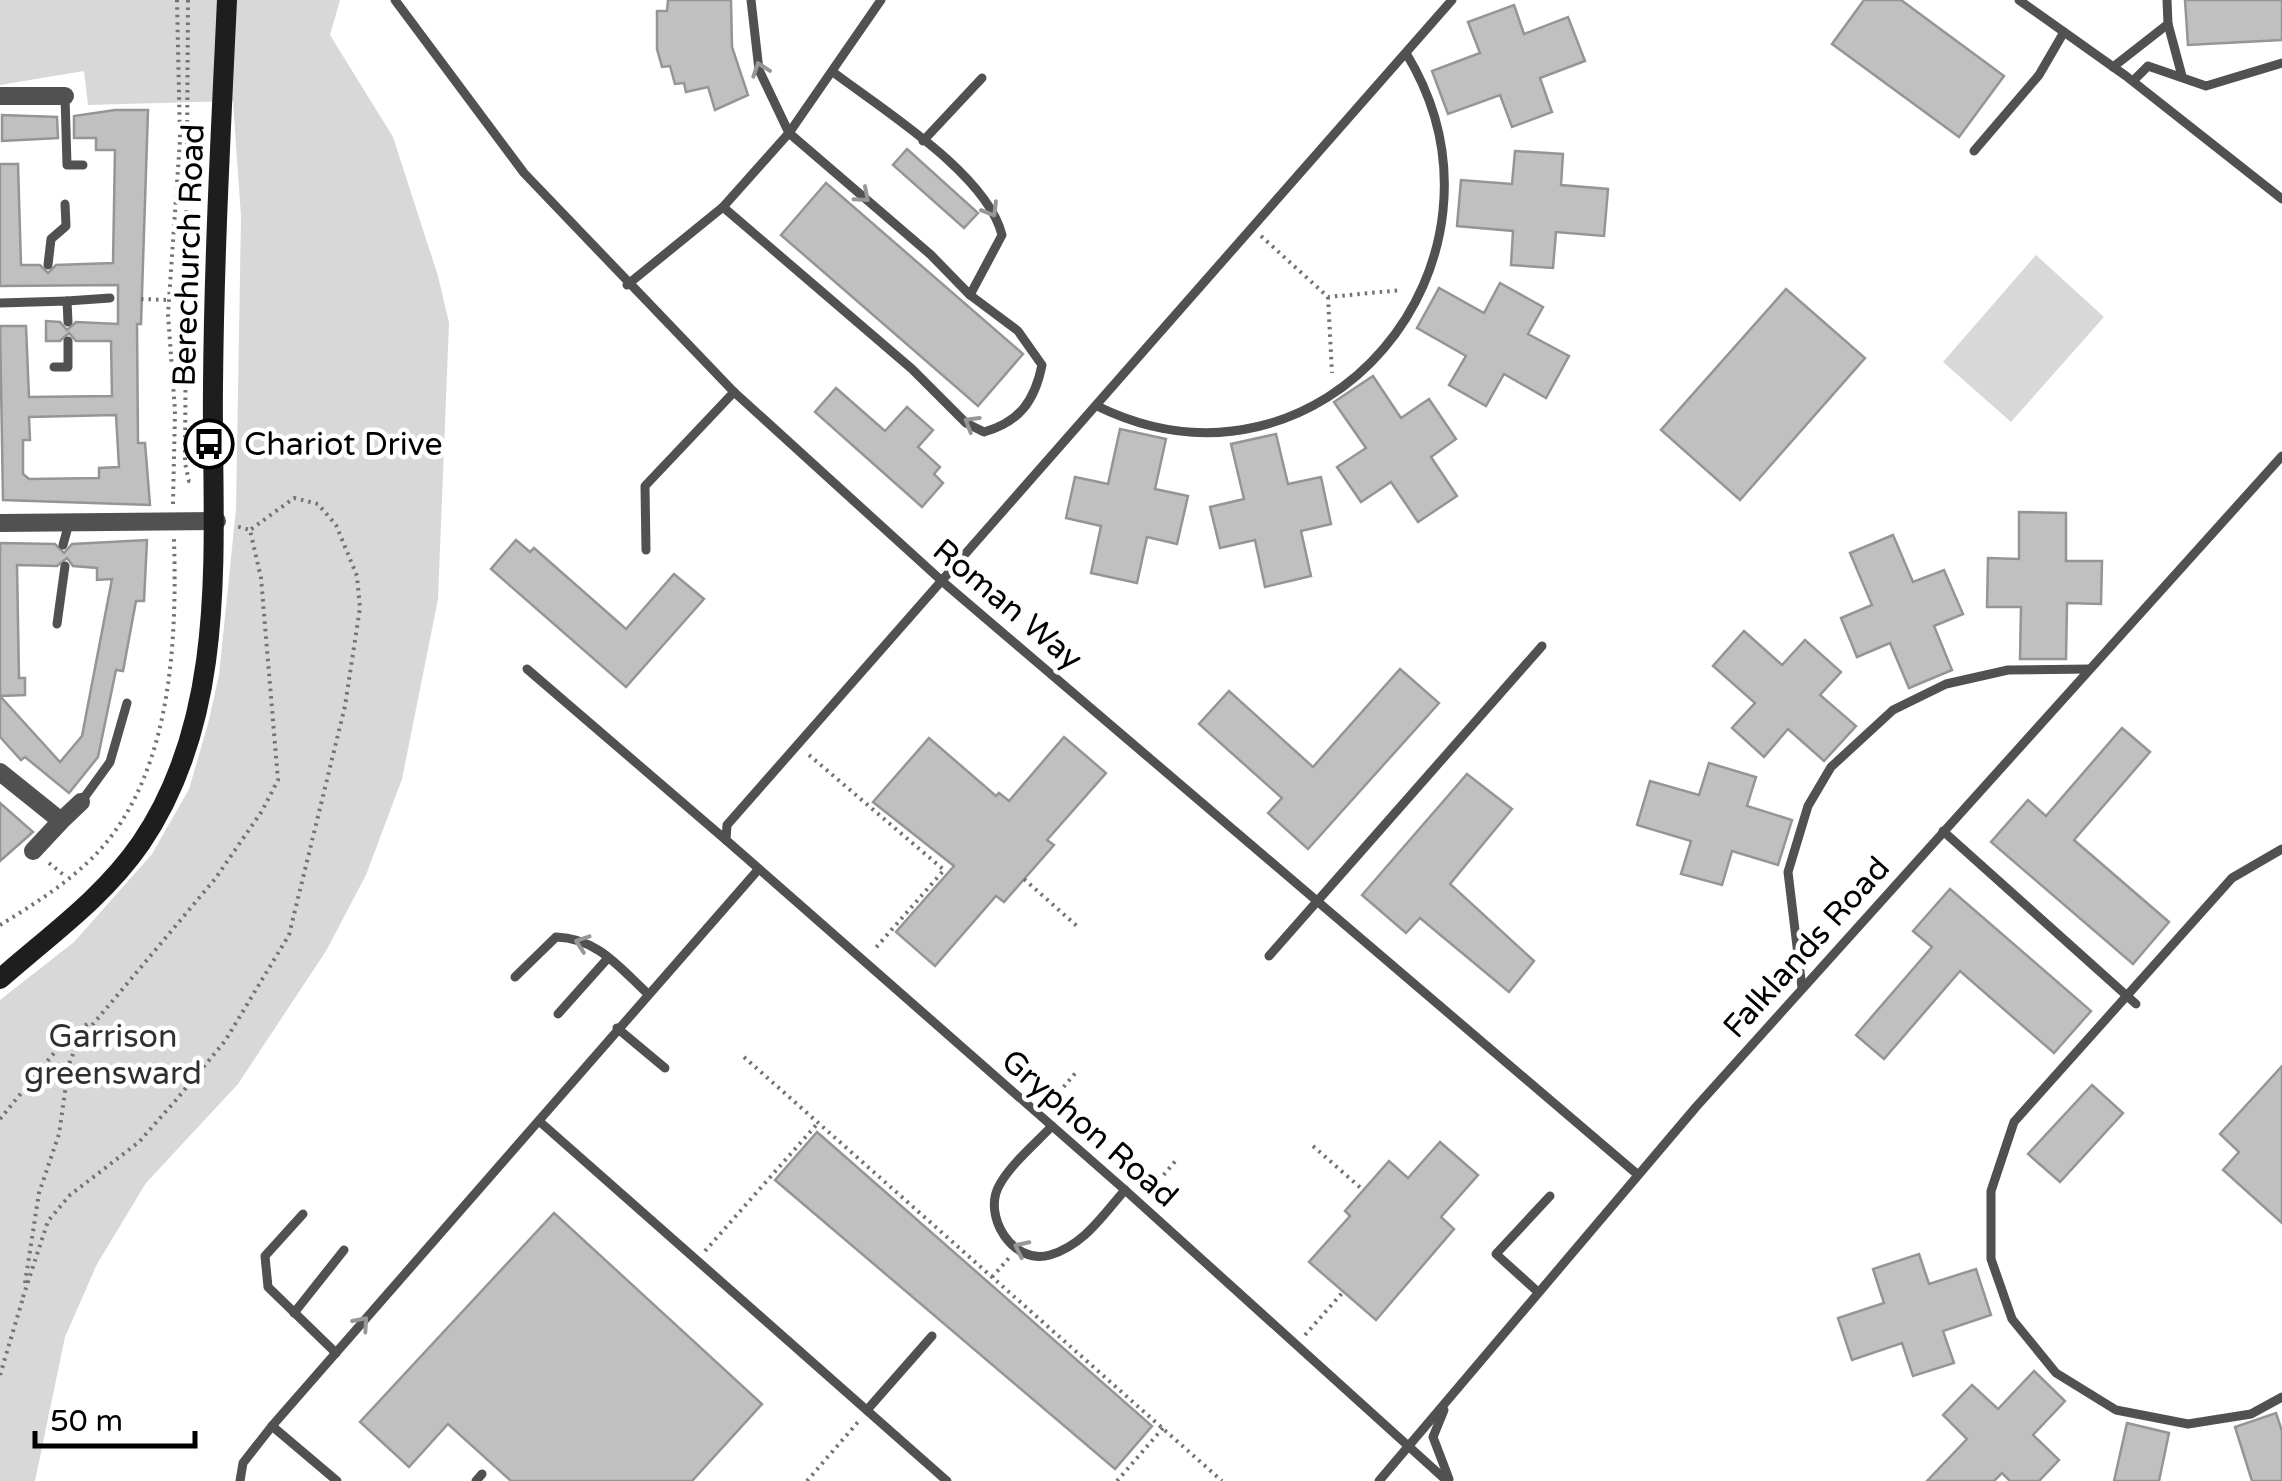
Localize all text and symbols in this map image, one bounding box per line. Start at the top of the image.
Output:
one-way arrow [751,61,772,78]
street label: Berechurch Road [165,123,213,387]
one-way arrow [852,184,870,202]
one-way arrow [979,199,998,217]
one-way arrow [964,415,982,435]
bus stop icon: Chariot Drive [183,418,235,470]
place label: Chariot Drive [244,426,443,464]
street label: Roman Way [925,531,1090,678]
street label: Falklands Road [1716,849,1898,1046]
one-way arrow [574,934,592,954]
park label: Garrison greensward [24,1018,202,1093]
street label: Gryphon Road [993,1042,1185,1216]
one-way arrow [1014,1240,1032,1260]
one-way arrow [351,1316,369,1334]
scale bar [35,1386,195,1448]
text: 50 m [50,1403,123,1440]

